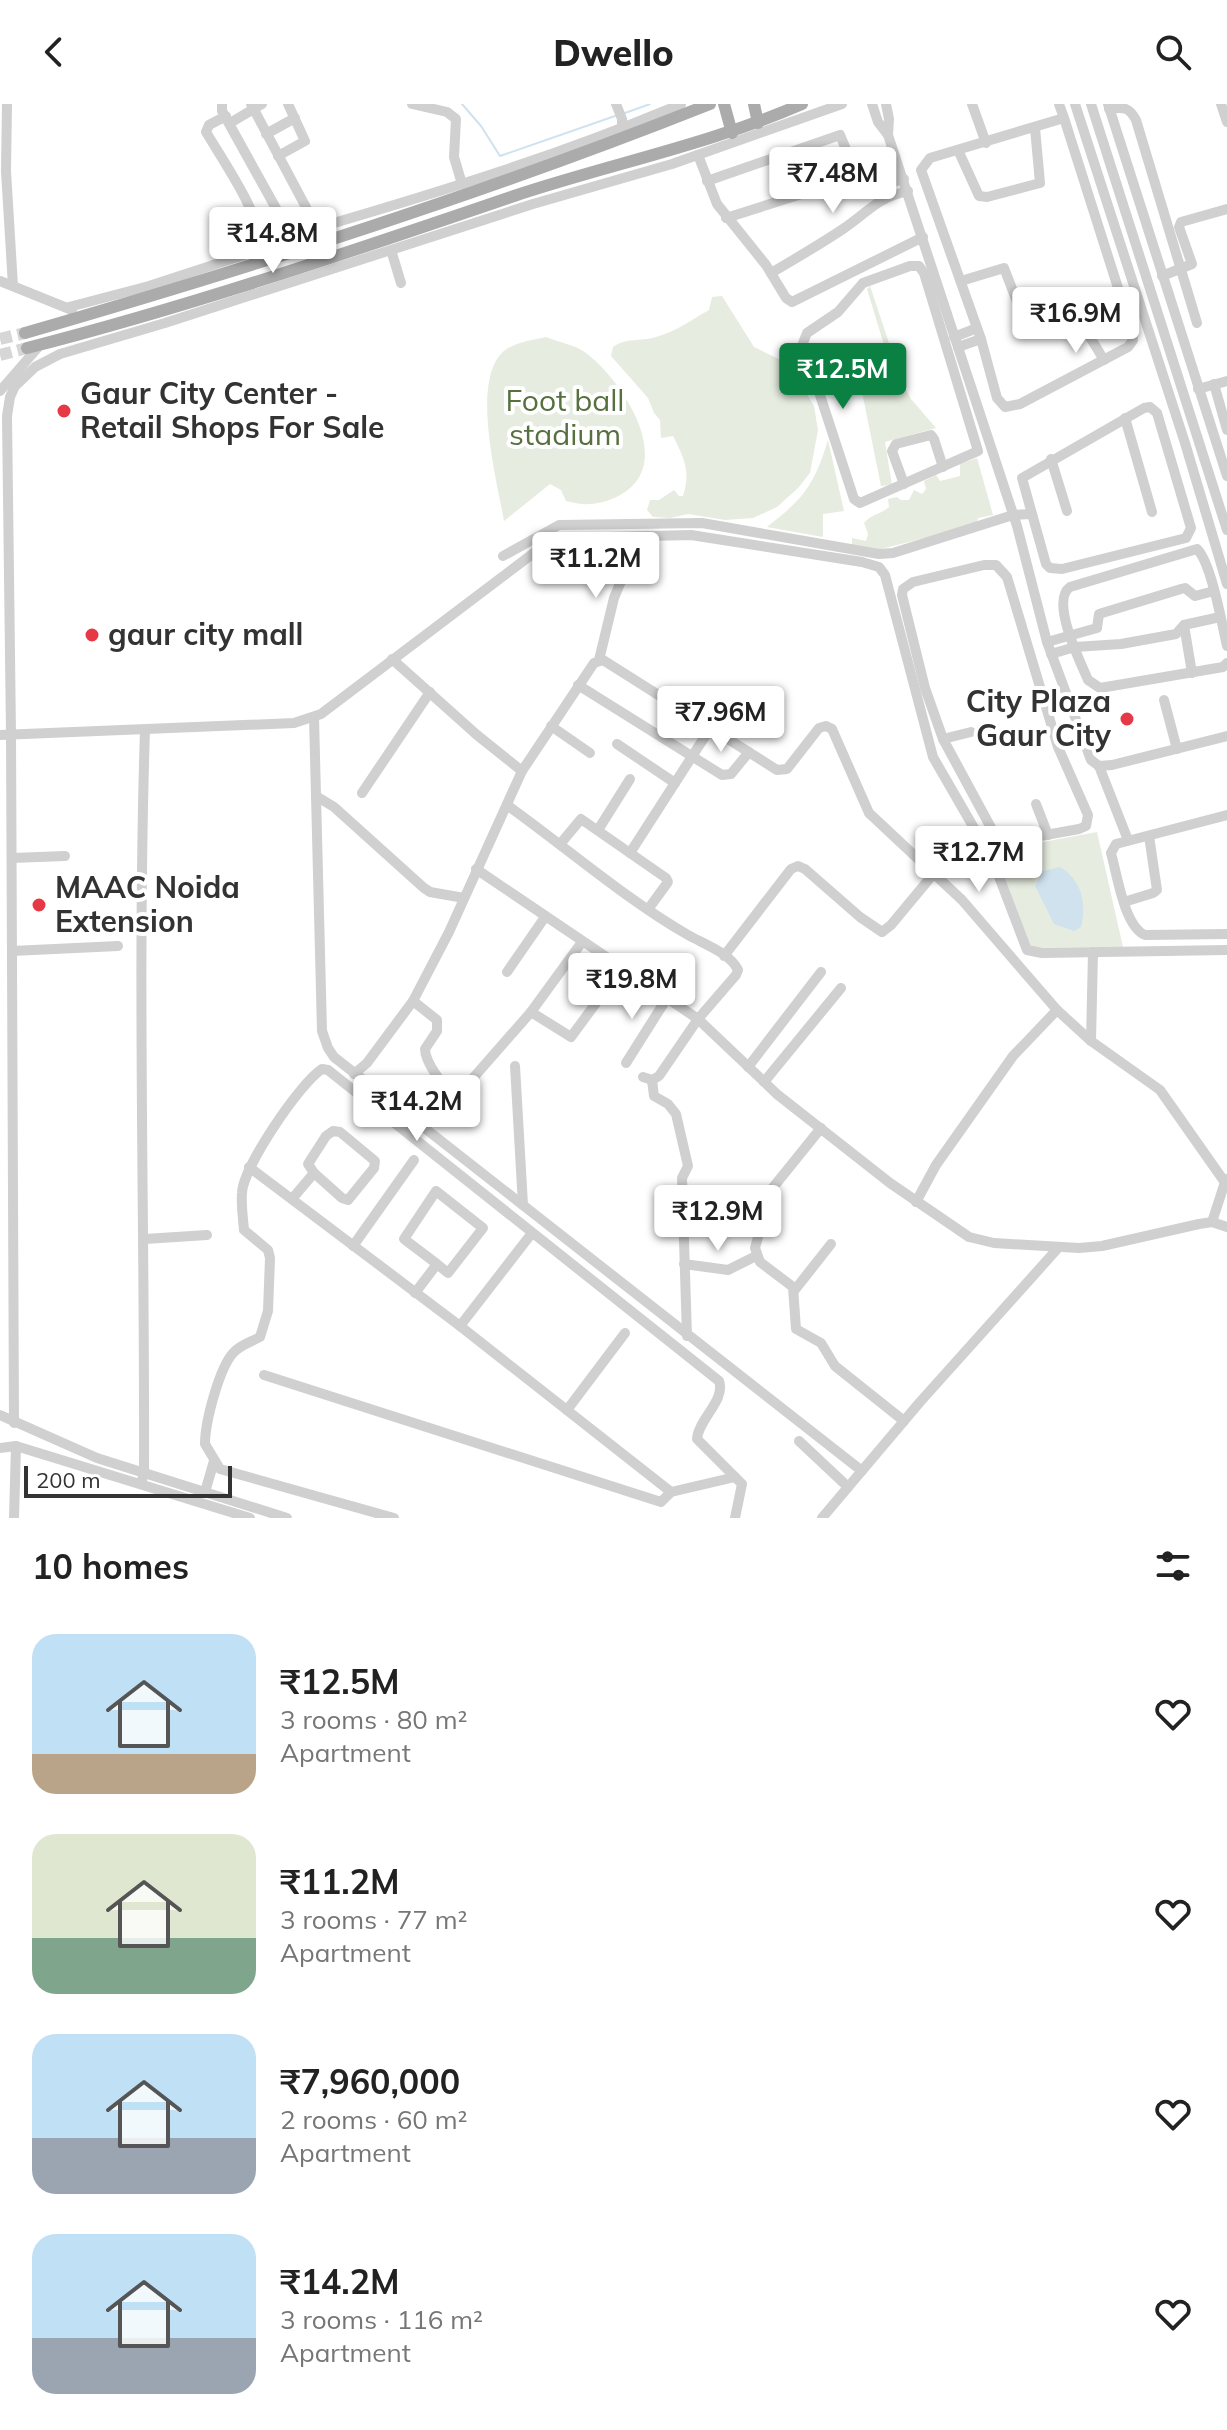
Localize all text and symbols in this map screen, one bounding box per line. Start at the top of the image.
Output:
icon: back [32,30,76,74]
text: Dwello [553,30,674,75]
icon: search [1151,30,1195,74]
pin: ₹7.48M [768,147,898,215]
text: ₹7.48M [787,156,879,189]
pin: ₹14.8M [208,207,338,275]
text: ₹14.8M [227,216,319,249]
pin: ₹16.9M [1011,287,1141,355]
text: ₹16.9M [1030,296,1122,329]
pin: ₹12.5M [778,343,908,411]
text: ₹12.5M [797,352,889,385]
place label: Gaur City Center - Retail Shops For Sale [80,374,385,446]
park label: Foot ball stadium [505,381,625,453]
marker: Gaur City Center - Retail Shops For Sale [55,402,73,420]
pin: ₹11.2M [531,532,661,600]
text: ₹11.2M [550,541,642,574]
place label: gaur city mall [108,615,303,653]
marker: gaur city mall [83,626,101,644]
place label: City Plaza Gaur City [966,682,1112,754]
pin: ₹7.96M [656,686,786,754]
text: ₹7.96M [675,695,767,728]
marker: City Plaza Gaur City [1118,710,1136,728]
pin: ₹12.7M [914,826,1044,894]
text: ₹12.7M [933,835,1025,868]
place label: MAAC Noida Extension [55,868,240,940]
marker: MAAC Noida Extension [30,896,48,914]
pin: ₹19.8M [567,953,697,1021]
text: ₹19.8M [586,962,678,995]
pin: ₹14.2M [352,1075,482,1143]
text: ₹14.2M [371,1084,463,1117]
pin: ₹12.9M [653,1185,783,1253]
text: ₹12.9M [672,1194,764,1227]
scale bar [24,1462,232,1498]
text: 200 m [36,1466,101,1494]
icon: filters [1151,1544,1195,1588]
text: 10 homes [32,1545,189,1588]
text: ₹12.5M [280,1660,400,1703]
icon: home [96,1666,192,1762]
icon: heart [1151,1692,1195,1736]
text: 3 rooms · 80 m² [280,1703,467,1736]
text: Apartment [280,1736,411,1769]
text: ₹11.2M [280,1860,400,1903]
icon: home [96,1866,192,1962]
icon: heart [1151,1892,1195,1936]
text: 3 rooms · 77 m² [280,1903,467,1936]
text: Apartment [280,1936,411,1969]
text: ₹7,960,000 [280,2060,460,2103]
icon: home [96,2066,192,2162]
icon: heart [1151,2092,1195,2136]
text: 2 rooms · 60 m² [280,2103,467,2136]
text: Apartment [280,2136,411,2169]
text: ₹14.2M [280,2260,400,2303]
icon: home [96,2266,192,2362]
icon: heart [1151,2292,1195,2336]
text: 3 rooms · 116 m² [280,2303,483,2336]
text: Apartment [280,2336,411,2369]

